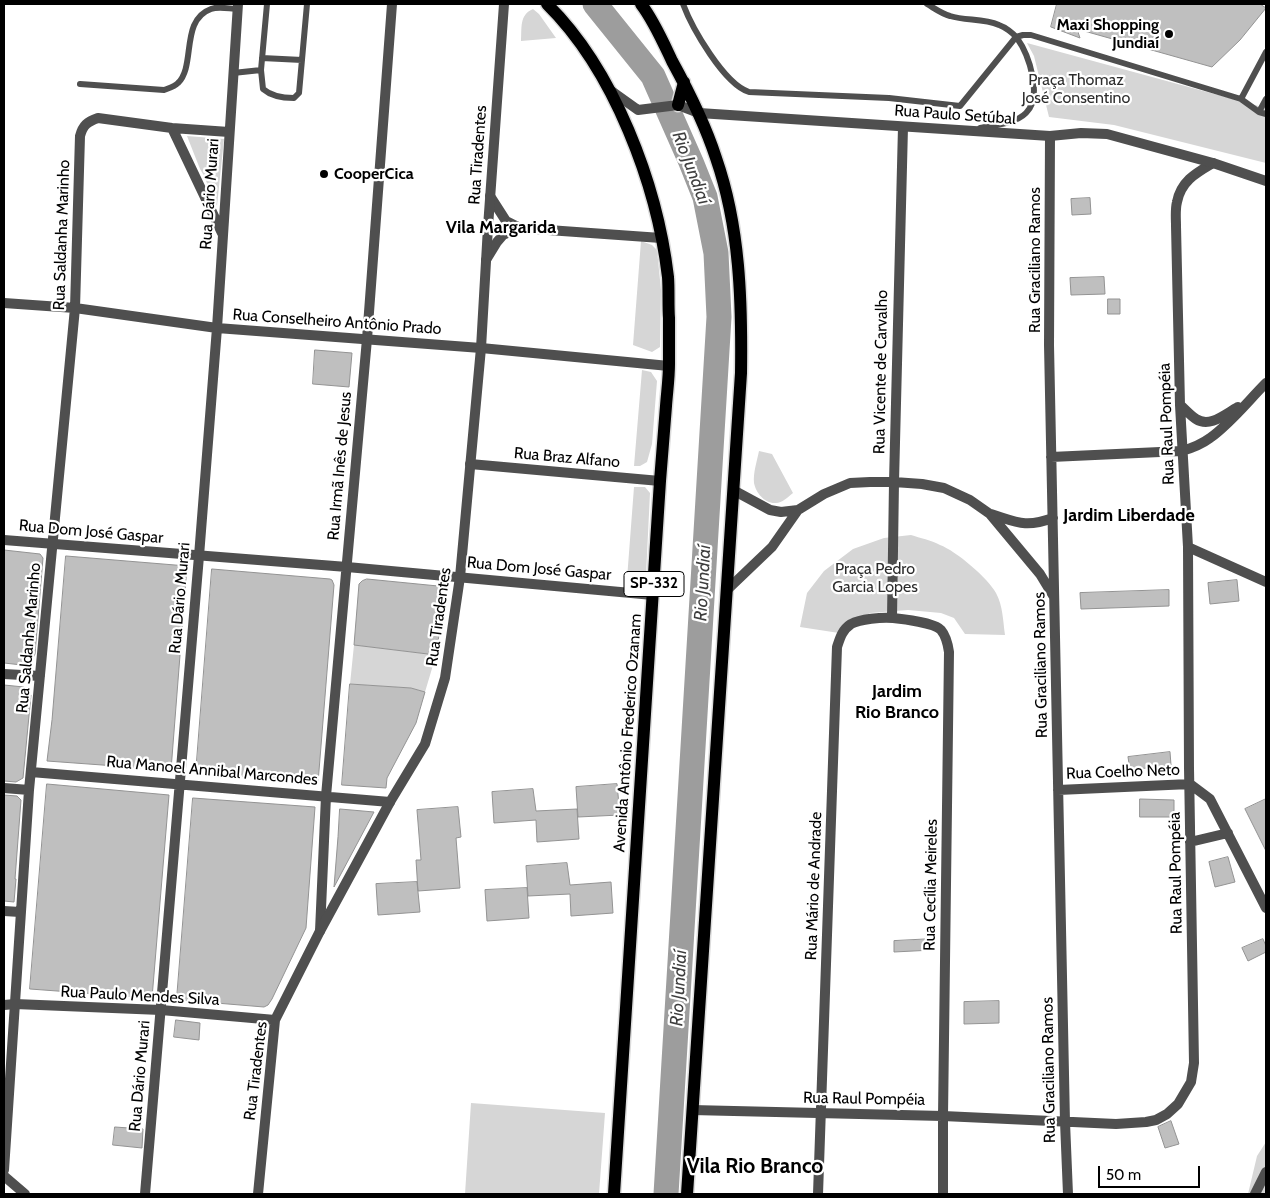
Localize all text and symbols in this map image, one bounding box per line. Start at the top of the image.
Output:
place label: Maxi Shopping Jundiaí [1056,15,1159,53]
marker: Maxi Shopping Jundiaí [1163,28,1175,40]
park label: Praça Thomaz José Consentino [1022,70,1130,108]
street label: Rua Paulo Setúbal [894,101,1016,129]
street label: Rua Tiradentes [465,105,491,205]
water label: Rio Jundiaí [667,128,715,208]
street label: Rua Dário Murari [197,138,223,250]
street label: Rua Saldanha Marinho [50,159,74,311]
place label: CooperCica [334,164,414,184]
marker: CooperCica [318,168,330,180]
street label: Rua Graciliano Ramos [1025,187,1045,333]
district label: Vila Margarida [446,217,556,239]
street label: Rua Vicente de Carvalho [870,290,892,454]
street label: Rua Conselheiro Antônio Prado [232,305,442,339]
street label: Rua Raul Pompéia [1155,363,1179,485]
street label: Rua Irmã Inês de Jesus [324,391,356,541]
street label: Rua Braz Alfano [513,444,621,472]
district label: Jardim Liberdade [1063,505,1195,527]
street label: Rua Dom José Gaspar [18,516,164,548]
street label: Rua Dário Murari [166,542,194,654]
water label: Rio Jundiaí [690,544,716,622]
street label: Rua Dom José Gaspar [466,553,612,585]
park label: Praça Pedro Garcia Lopes [832,559,918,597]
street label: Rua Saldanha Marinho [13,562,45,714]
street label: Rua Tiradentes [423,566,455,668]
road number: SP-332 [624,572,684,596]
street label: Rua Graciliano Ramos [1030,592,1052,738]
street label: Avenida Antônio Frederico Ozanam [610,613,646,853]
district label: Jardim Rio Branco [855,681,939,724]
street label: Rua Manoel Annibal Marcondes [106,752,318,790]
street label: Rua Coelho Neto [1066,760,1180,784]
street label: Rua Mário de Andrade [802,811,826,961]
street label: Rua Raul Pompéia [1165,812,1187,934]
street label: Rua Cecília Meireles [920,819,942,951]
water label: Rio Jundiaí [666,949,692,1027]
street label: Rua Paulo Mendes Silva [60,982,220,1010]
street label: Rua Graciliano Ramos [1038,997,1060,1143]
street label: Rua Dário Murari [126,1020,154,1132]
street label: Rua Tiradentes [240,1020,272,1122]
street label: Rua Raul Pompéia [803,1088,925,1110]
district label: Vila Rio Branco [687,1154,823,1180]
scale bar [1100,1156,1202,1188]
text: 50 m [1106,1166,1141,1184]

